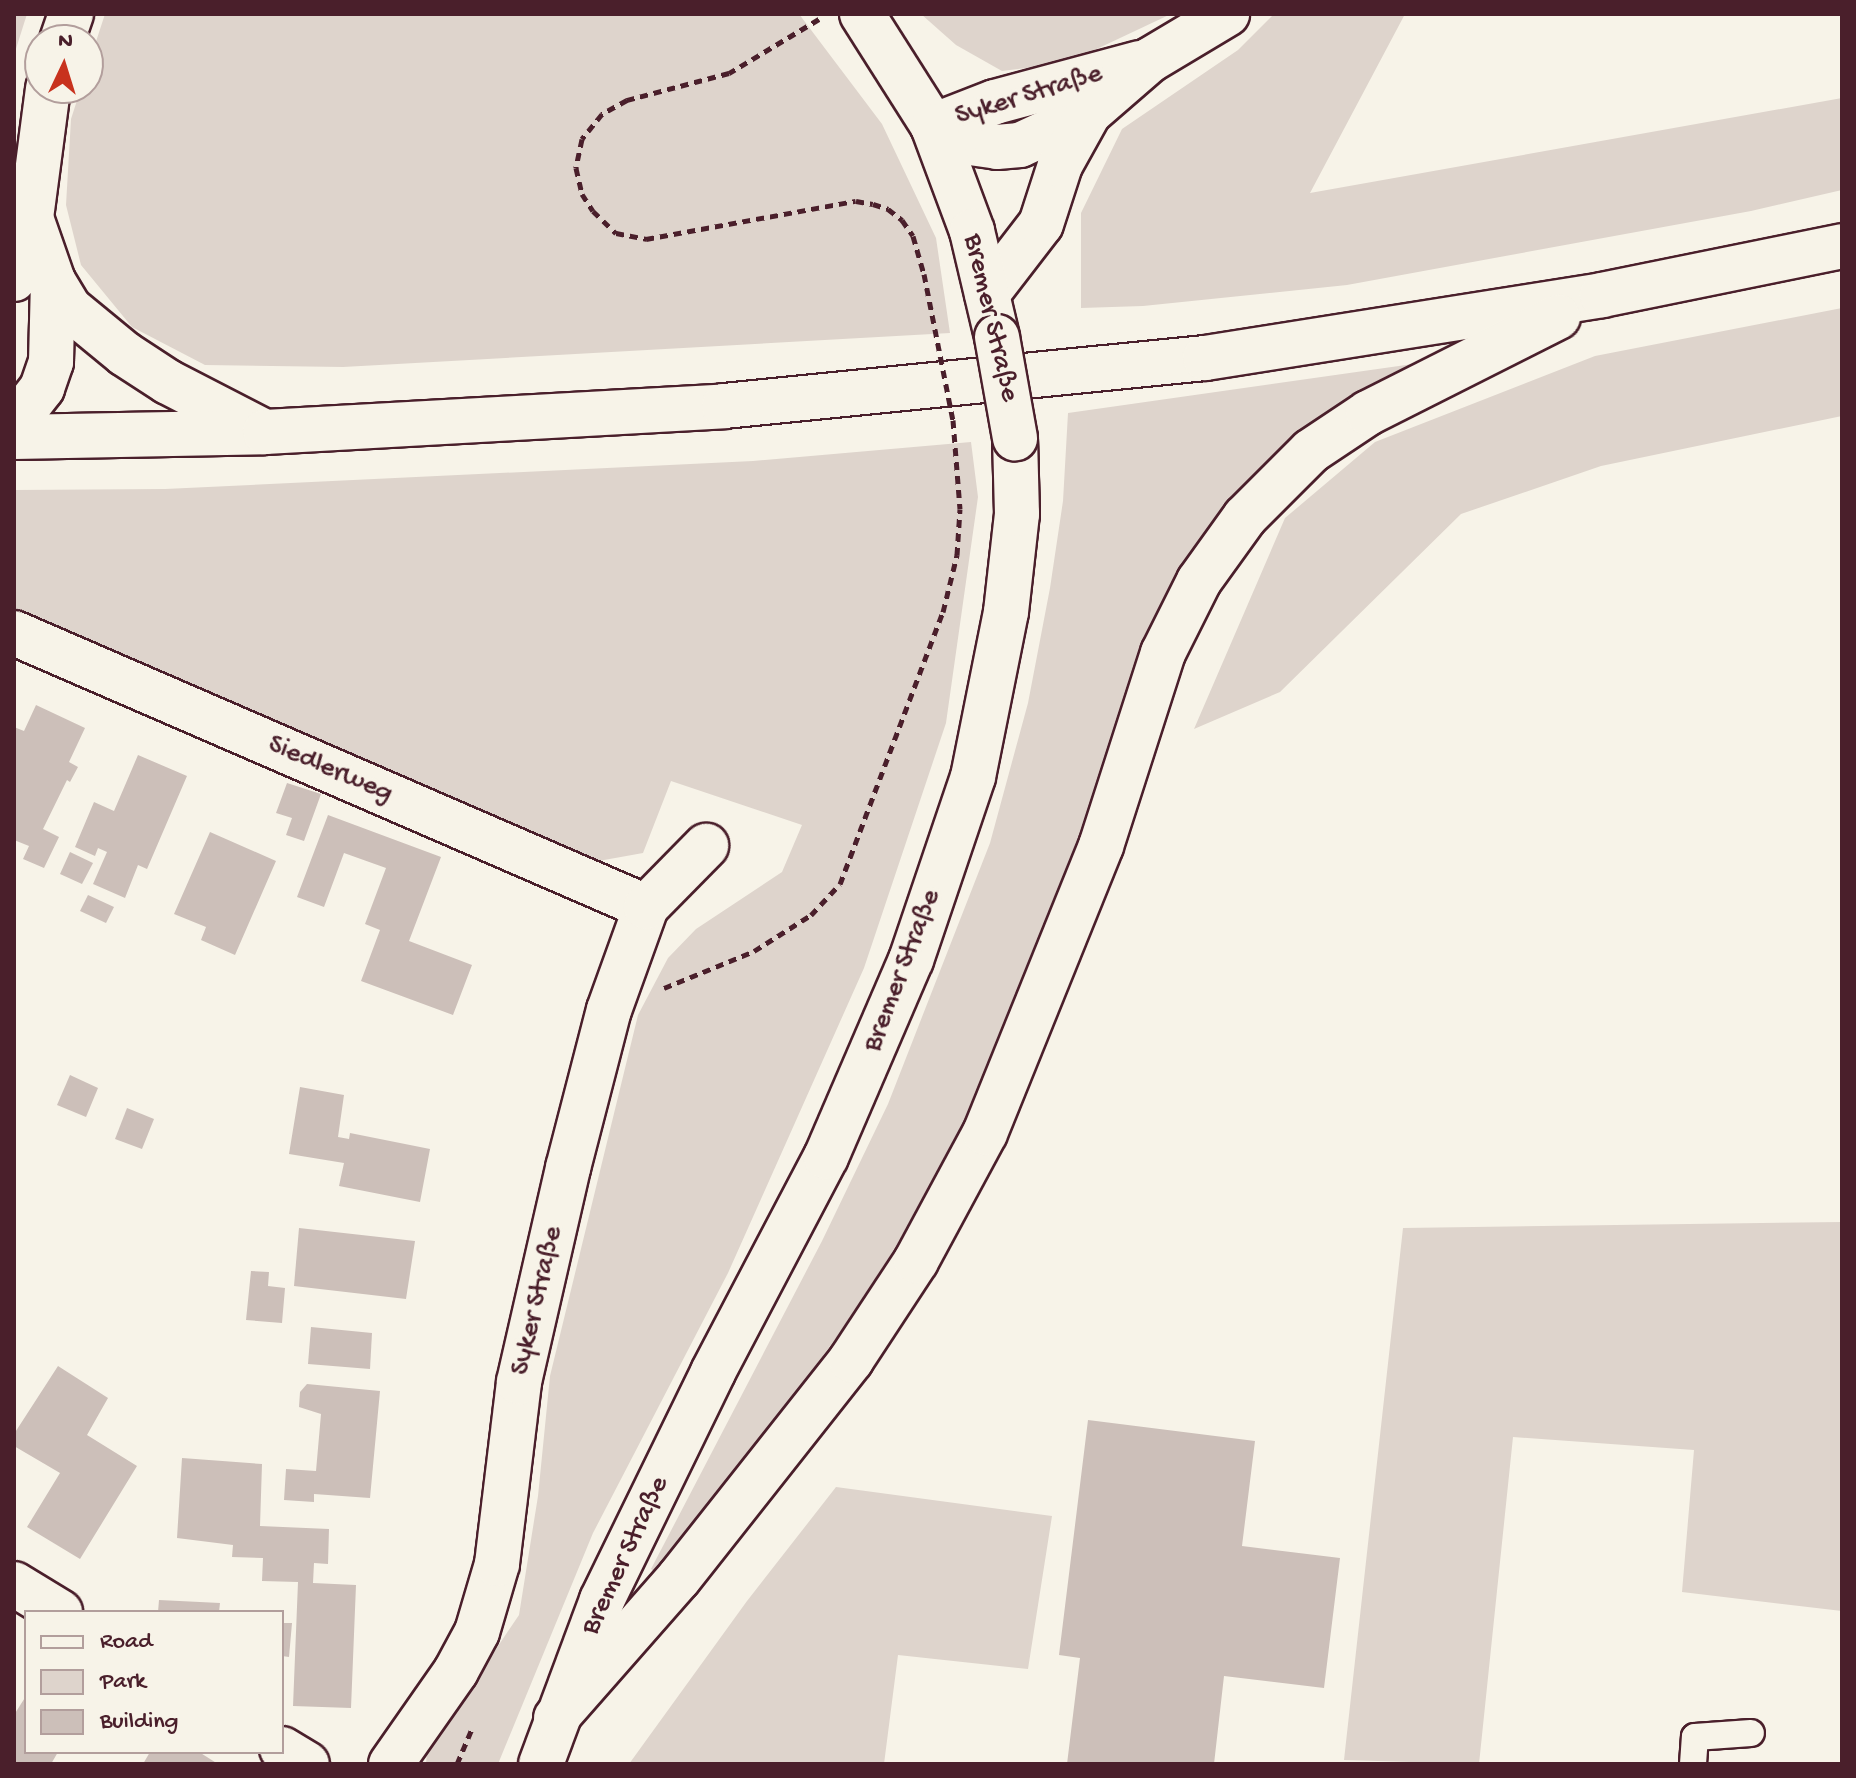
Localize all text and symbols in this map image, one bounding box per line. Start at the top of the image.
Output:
north arrow [24,24,104,104]
text: N [57,29,74,56]
street label: Syker Straße [952,58,1106,134]
street label: Bremer Straße [954,231,1026,405]
street label: Siedlerweg [262,729,398,811]
street label: Bremer Straße [857,885,949,1057]
street label: Syker Straße [505,1223,571,1379]
street label: Bremer Straße [575,1471,677,1641]
legend [24,1610,284,1754]
text: Road [100,1628,152,1657]
text: Park [100,1668,146,1697]
text: Building [100,1708,178,1737]

